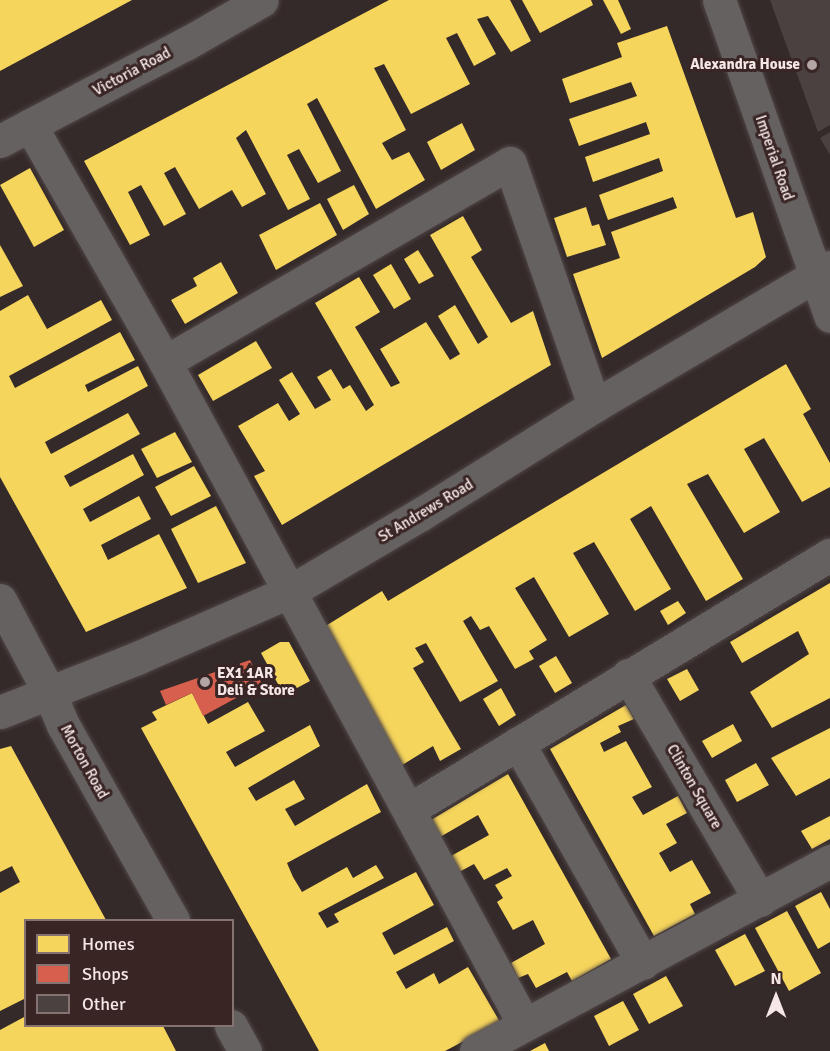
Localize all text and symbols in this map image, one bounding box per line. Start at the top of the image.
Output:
street label: Victoria Road [90,44,174,100]
place label: Alexandra House [690,56,800,74]
marker: Alexandra House [805,58,819,72]
street label: Imperial Road [751,113,797,203]
street label: St Andrews Road [375,476,477,546]
place label: EX1 1AR Deli & Store [217,664,295,699]
marker: EX1 1AR Deli & Store [198,675,212,689]
street label: Morton Road [56,722,112,802]
street label: Clinton Square [662,741,726,833]
legend [24,919,234,1027]
text: Homes [82,933,135,955]
text: Shops [82,963,129,985]
north arrow [746,967,806,1027]
text: N [770,969,782,989]
text: Other [82,993,126,1015]

